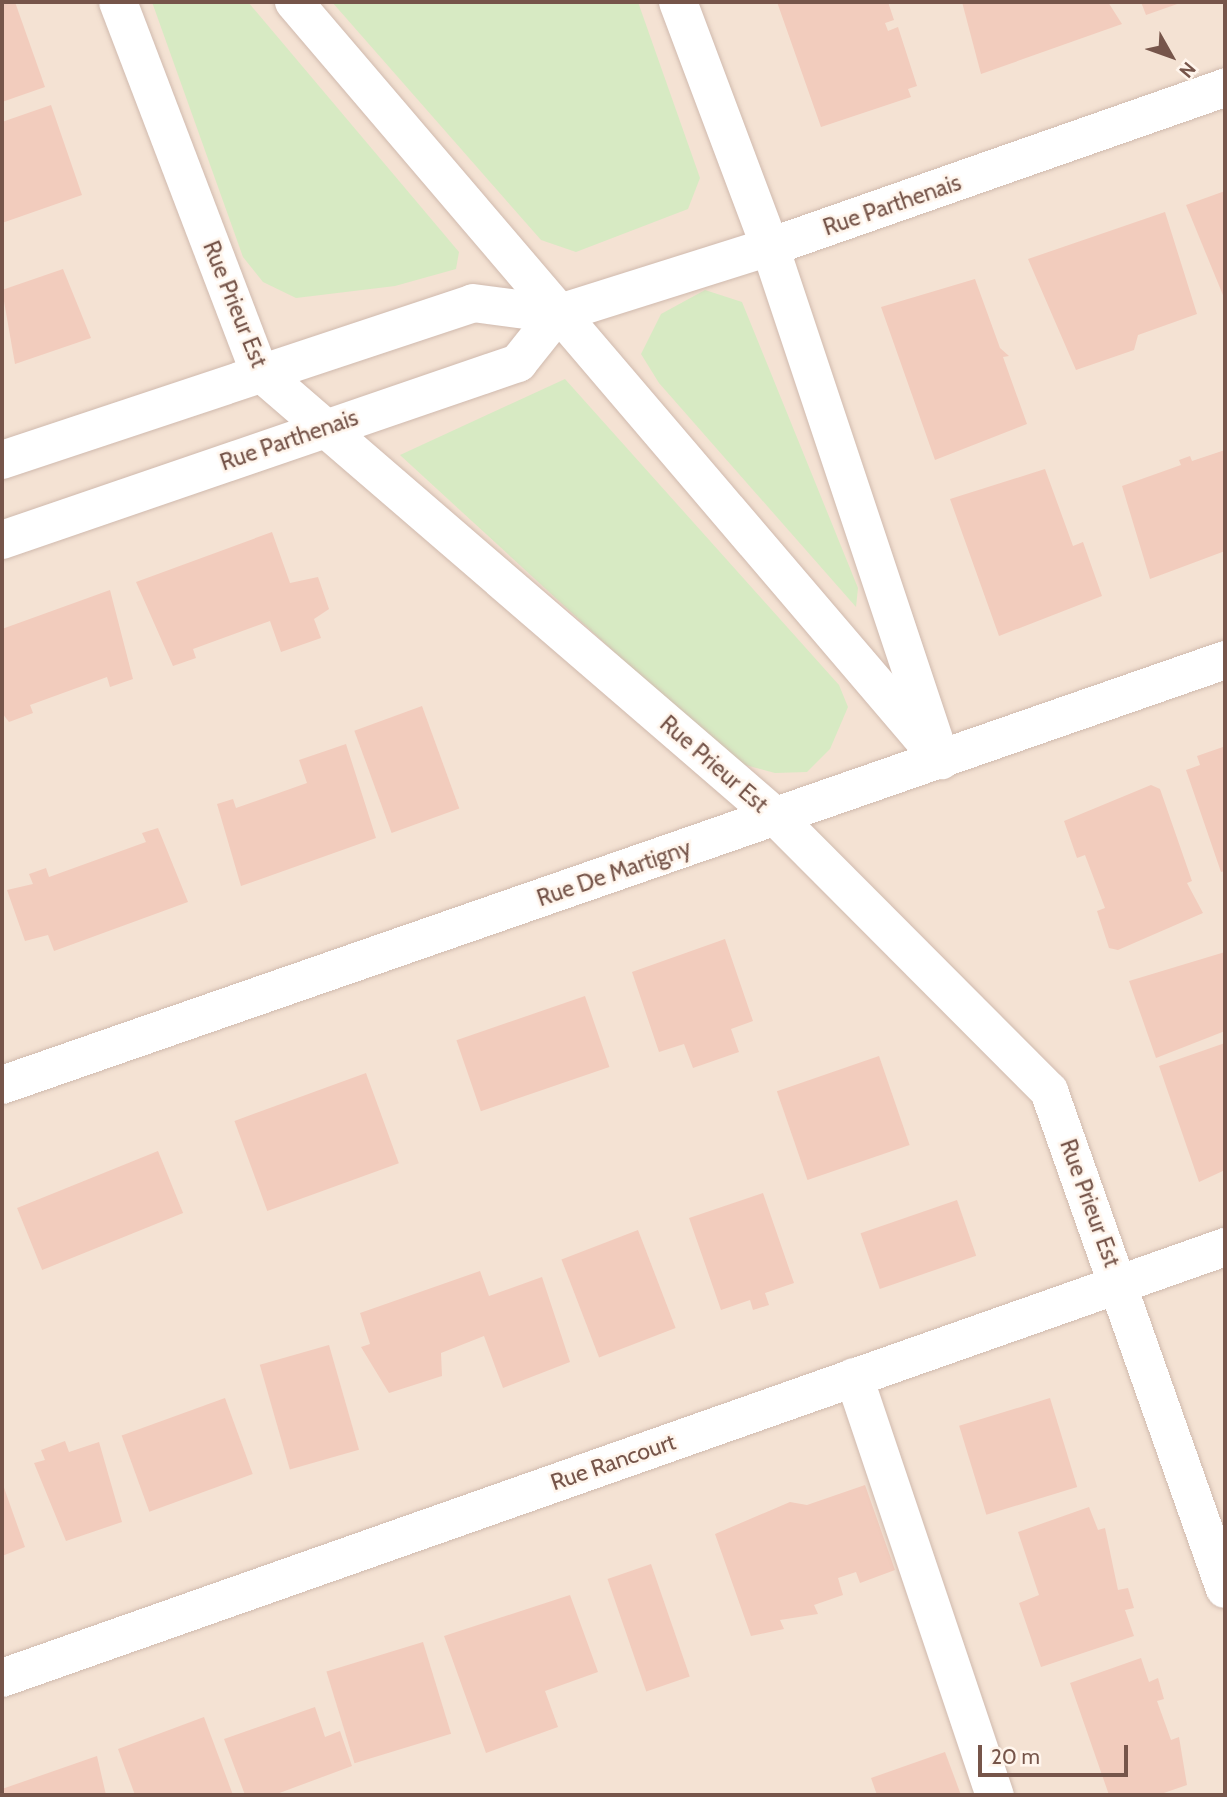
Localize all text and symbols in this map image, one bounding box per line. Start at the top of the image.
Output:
north arrow [1136,21,1206,91]
text: N [1174,57,1201,82]
street label: Rue Parthenais [819,169,965,241]
street label: Rue Prieur Est [197,237,273,371]
street label: Rue Parthenais [216,404,362,476]
street label: Rue Prieur Est [654,710,774,818]
street label: Rue De Martigny [533,834,695,912]
street label: Rue Prieur Est [1054,1135,1126,1271]
street label: Rue Rancourt [547,1428,679,1496]
scale bar [982,1730,1132,1774]
text: 20 m [991,1744,1040,1769]

